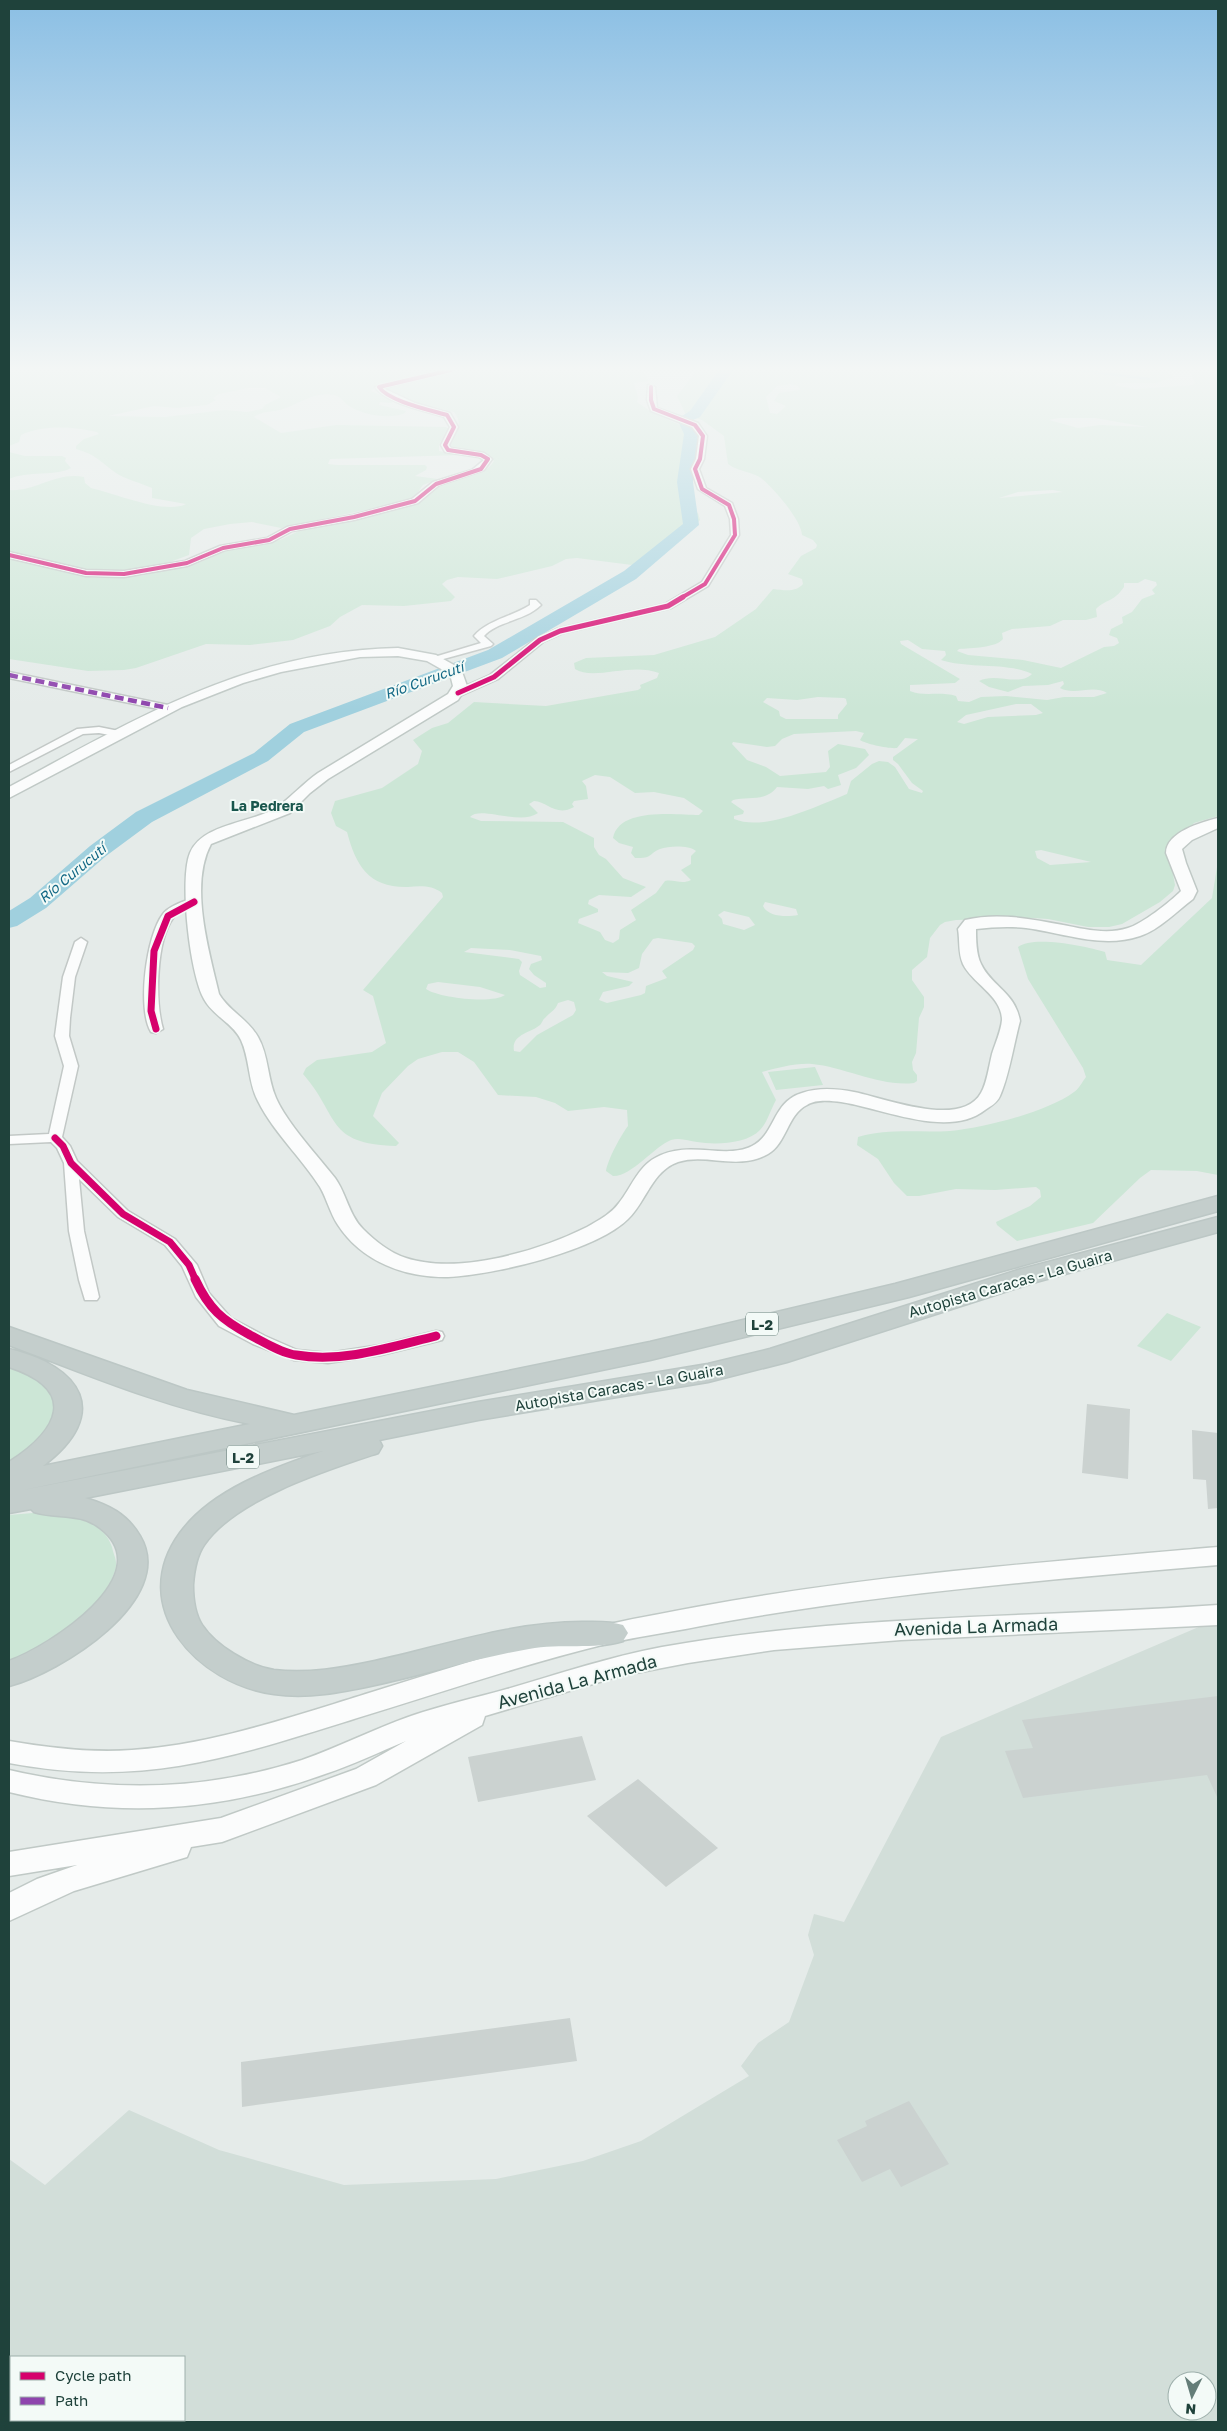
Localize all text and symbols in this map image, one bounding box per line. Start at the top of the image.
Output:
water label: Río Curucutí [382,656,470,702]
district label: La Pedrera [231,797,303,814]
water label: Río Curucutí [35,837,112,906]
street label: Autopista Caracas - La Guaira [906,1245,1114,1321]
road number: L-2 [746,1312,778,1336]
street label: Autopista Caracas - La Guaira [513,1360,725,1414]
road number: L-2 [227,1445,259,1468]
street label: Avenida La Armada [894,1612,1058,1640]
street label: Avenida La Armada [495,1649,659,1713]
legend [10,2356,185,2421]
text: Cycle path [55,2366,131,2384]
north arrow [1167,2371,1217,2421]
text: Path [55,2391,88,2409]
text: N [1185,2401,1197,2418]

